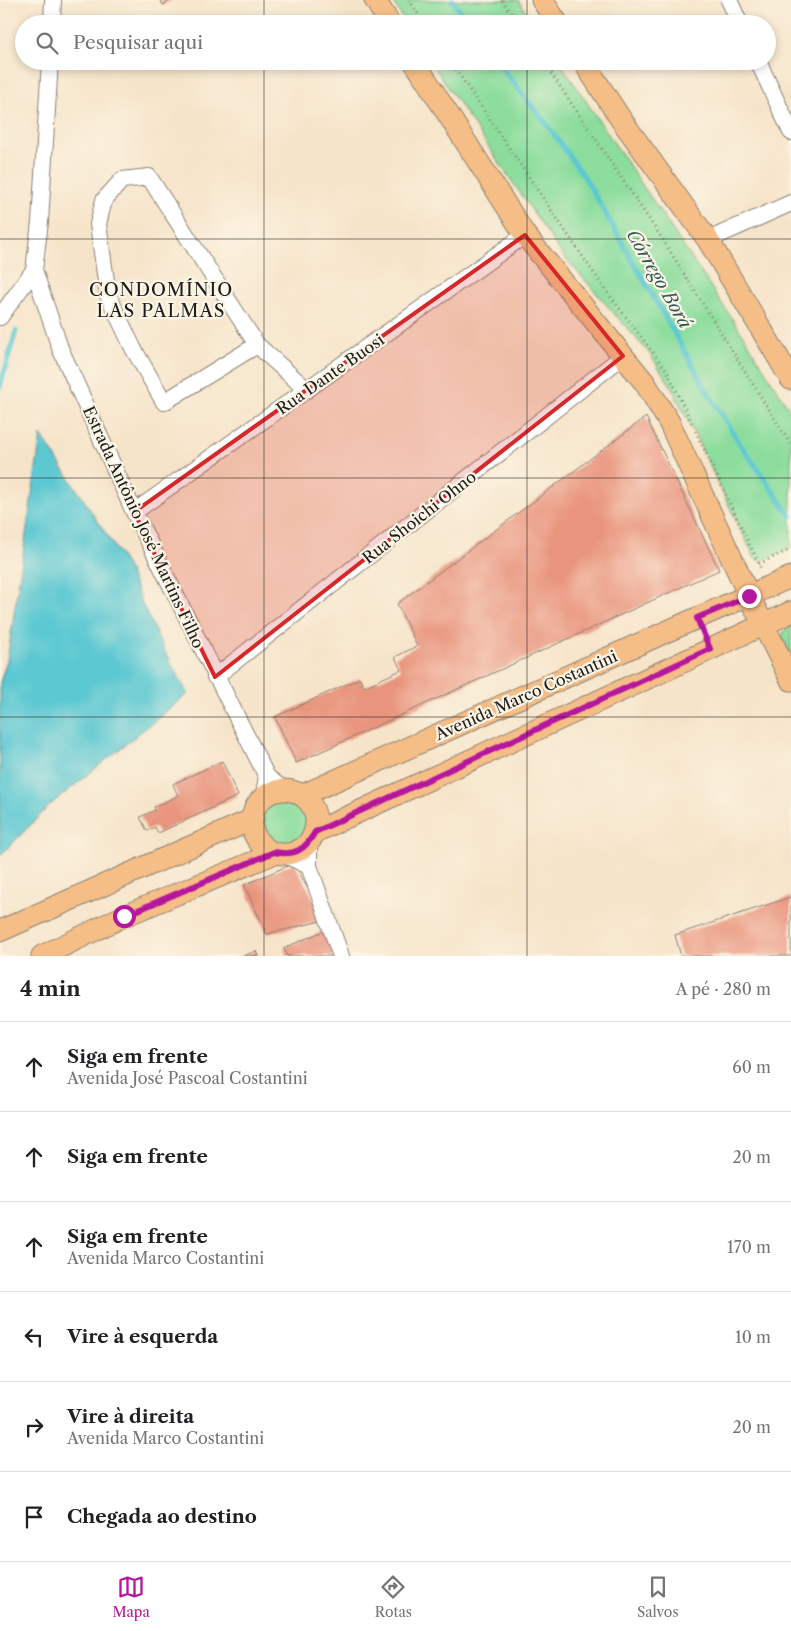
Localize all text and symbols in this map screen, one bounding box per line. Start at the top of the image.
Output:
search box [15,15,776,70]
icon: search [33,29,61,57]
text: Pesquisar aqui [73,31,203,54]
water label: Córrego Borá [622,225,696,333]
district label: CONDOMÍNIO LAS PALMAS [89,278,233,322]
street label: Rua Dante Buosi [272,329,388,419]
street label: Estrada Antônio José Martins Filho [79,403,209,651]
street label: Rua Shoichi Ohno [358,466,480,568]
route end [738,585,761,608]
street label: Avenida Marco Costantini [431,646,620,745]
route start [113,905,136,928]
text: 4 min [20,976,81,1001]
text: A pé · 280 m [676,979,771,999]
text: Siga em frente [67,1045,208,1068]
icon: ahead [20,1053,48,1081]
text: 60 m [732,1057,771,1077]
text: Avenida José Pascoal Costantini [67,1068,308,1088]
icon: ahead [20,1143,48,1171]
text: Siga em frente [67,1145,208,1168]
text: 20 m [732,1147,771,1167]
text: Siga em frente [67,1225,208,1248]
icon: ahead [20,1233,48,1261]
text: 170 m [727,1237,771,1257]
text: Avenida Marco Costantini [67,1248,264,1268]
icon: left [20,1323,48,1351]
text: Vire à esquerda [67,1325,218,1348]
text: 10 m [735,1327,771,1347]
text: Vire à direita [67,1405,194,1428]
icon: right [20,1413,48,1441]
text: 20 m [732,1417,771,1437]
text: Avenida Marco Costantini [67,1428,264,1448]
icon: arrive [20,1503,48,1531]
text: Chegada ao destino [67,1505,257,1528]
tab: Mapa [112,1573,150,1621]
tab: Rotas [375,1573,412,1621]
tab: Salvos [637,1573,679,1621]

